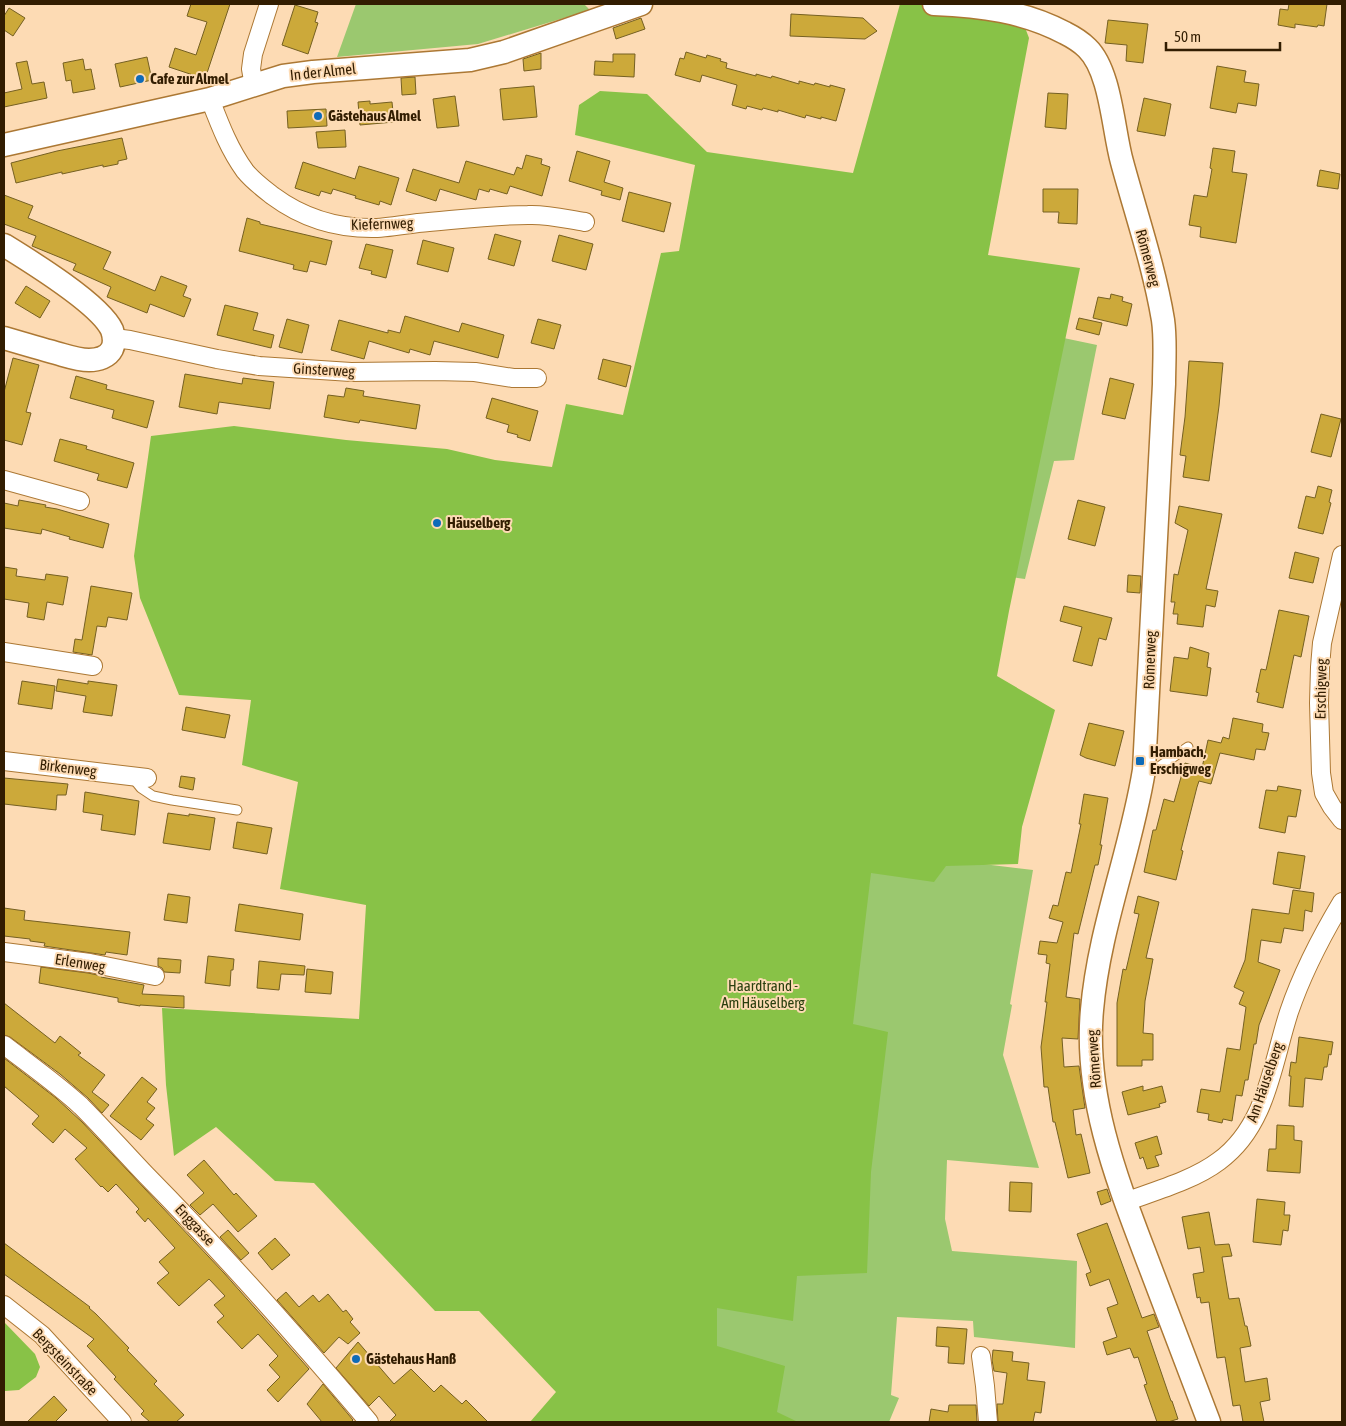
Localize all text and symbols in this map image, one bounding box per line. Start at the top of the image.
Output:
scale bar [1166,20,1280,52]
text: 50 m [1174,28,1201,45]
street label: In der Almel [289,60,357,83]
place label: Cafe zur Almel [150,70,230,87]
marker: Cafe zur Almel [134,73,146,85]
place label: Gästehaus Almel [328,107,422,124]
marker: Gästehaus Almel [312,110,324,122]
street label: Kiefernweg [351,214,414,233]
street label: Römerweg [1133,227,1164,289]
street label: Ginsterweg [293,359,356,380]
place label: Häuselberg [447,514,511,531]
marker: Häuselberg [431,517,443,529]
street label: Römerweg [1140,630,1159,690]
street label: Erschigweg [1311,658,1330,720]
place label: Hambach, Erschigweg [1150,743,1211,777]
marker: Hambach, Erschigweg [1134,755,1146,767]
street label: Birkenweg [39,756,98,780]
street label: Erlenweg [54,950,107,975]
park label: Haardtrand - Am Häuselberg [721,977,805,1011]
street label: Römerweg [1083,1029,1104,1089]
street label: Am Häuselberg [1243,1039,1286,1124]
street label: Enggasse [172,1200,219,1249]
street label: Bergsteinstraße [29,1325,101,1399]
place label: Gästehaus Hanß [366,1350,456,1367]
marker: Gästehaus Hanß [350,1353,362,1365]

